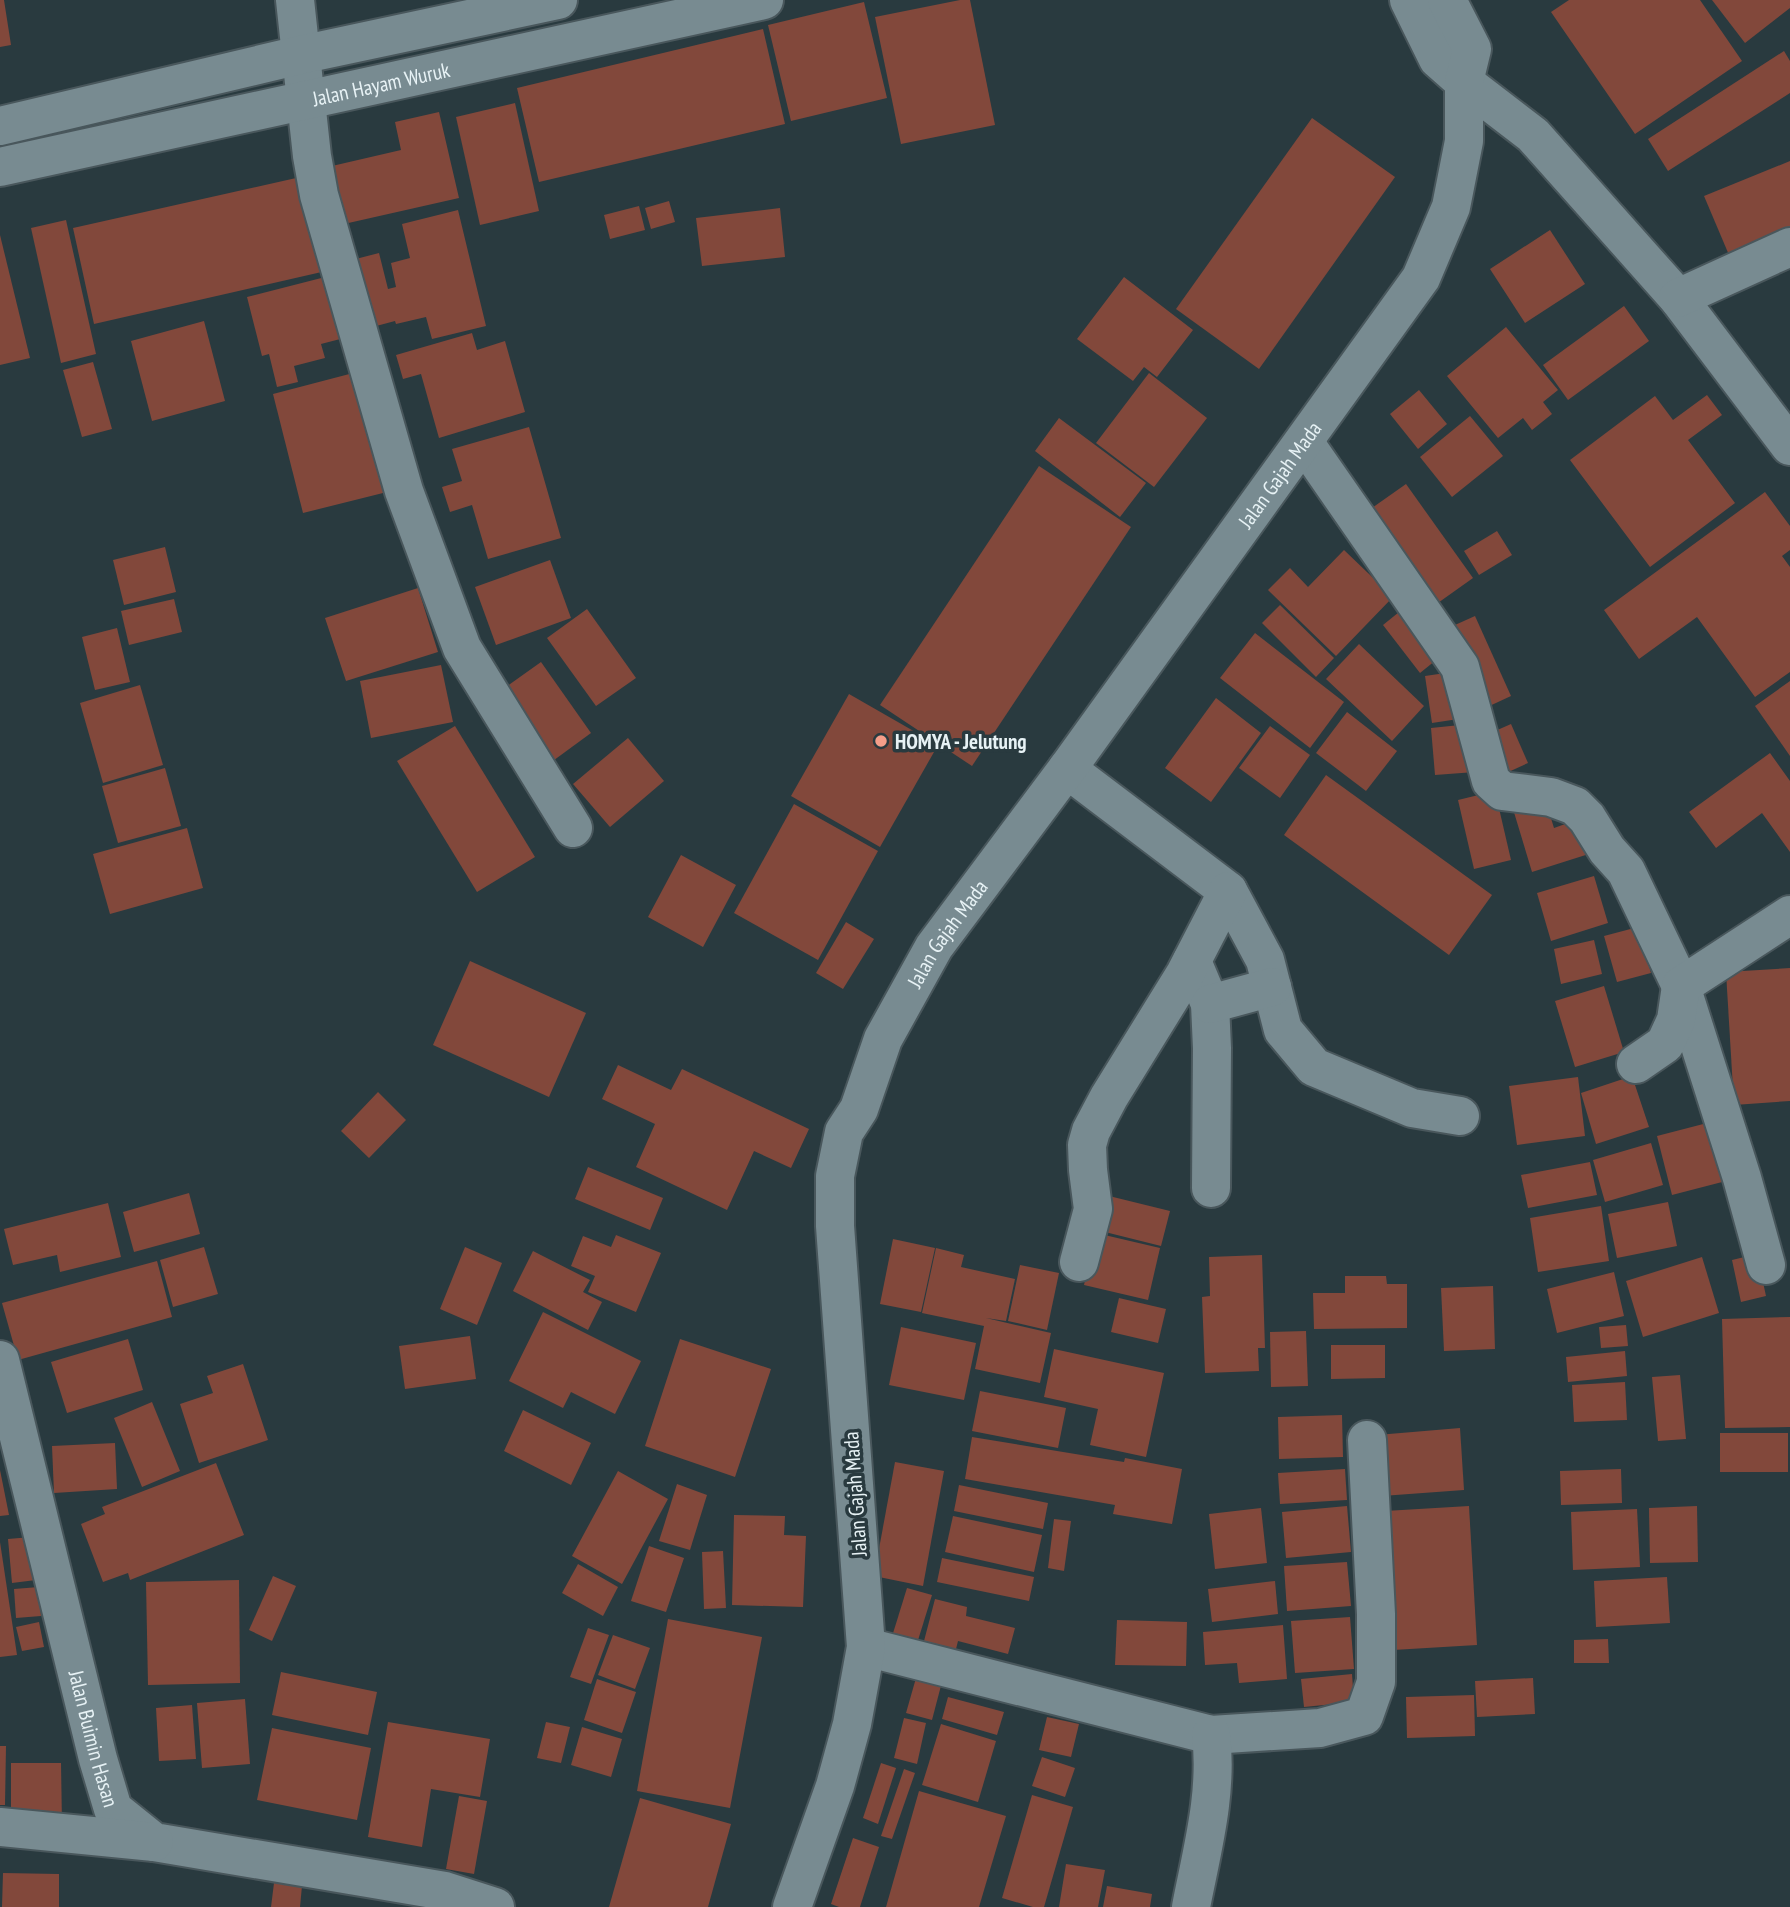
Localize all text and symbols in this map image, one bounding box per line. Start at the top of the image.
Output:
street label: Jalan Hayam Wuruk [309,56,452,112]
street label: Jalan Gajah Mada [1231,416,1327,534]
place label: HOMYA - Jelutung [895,728,1027,755]
marker: HOMYA - Jelutung [873,733,889,749]
street label: Jalan Gajah Mada [900,874,993,993]
street label: Jalan Gajah Mada [837,1431,873,1558]
street label: Jalan Buimin Hasan [63,1666,125,1810]

